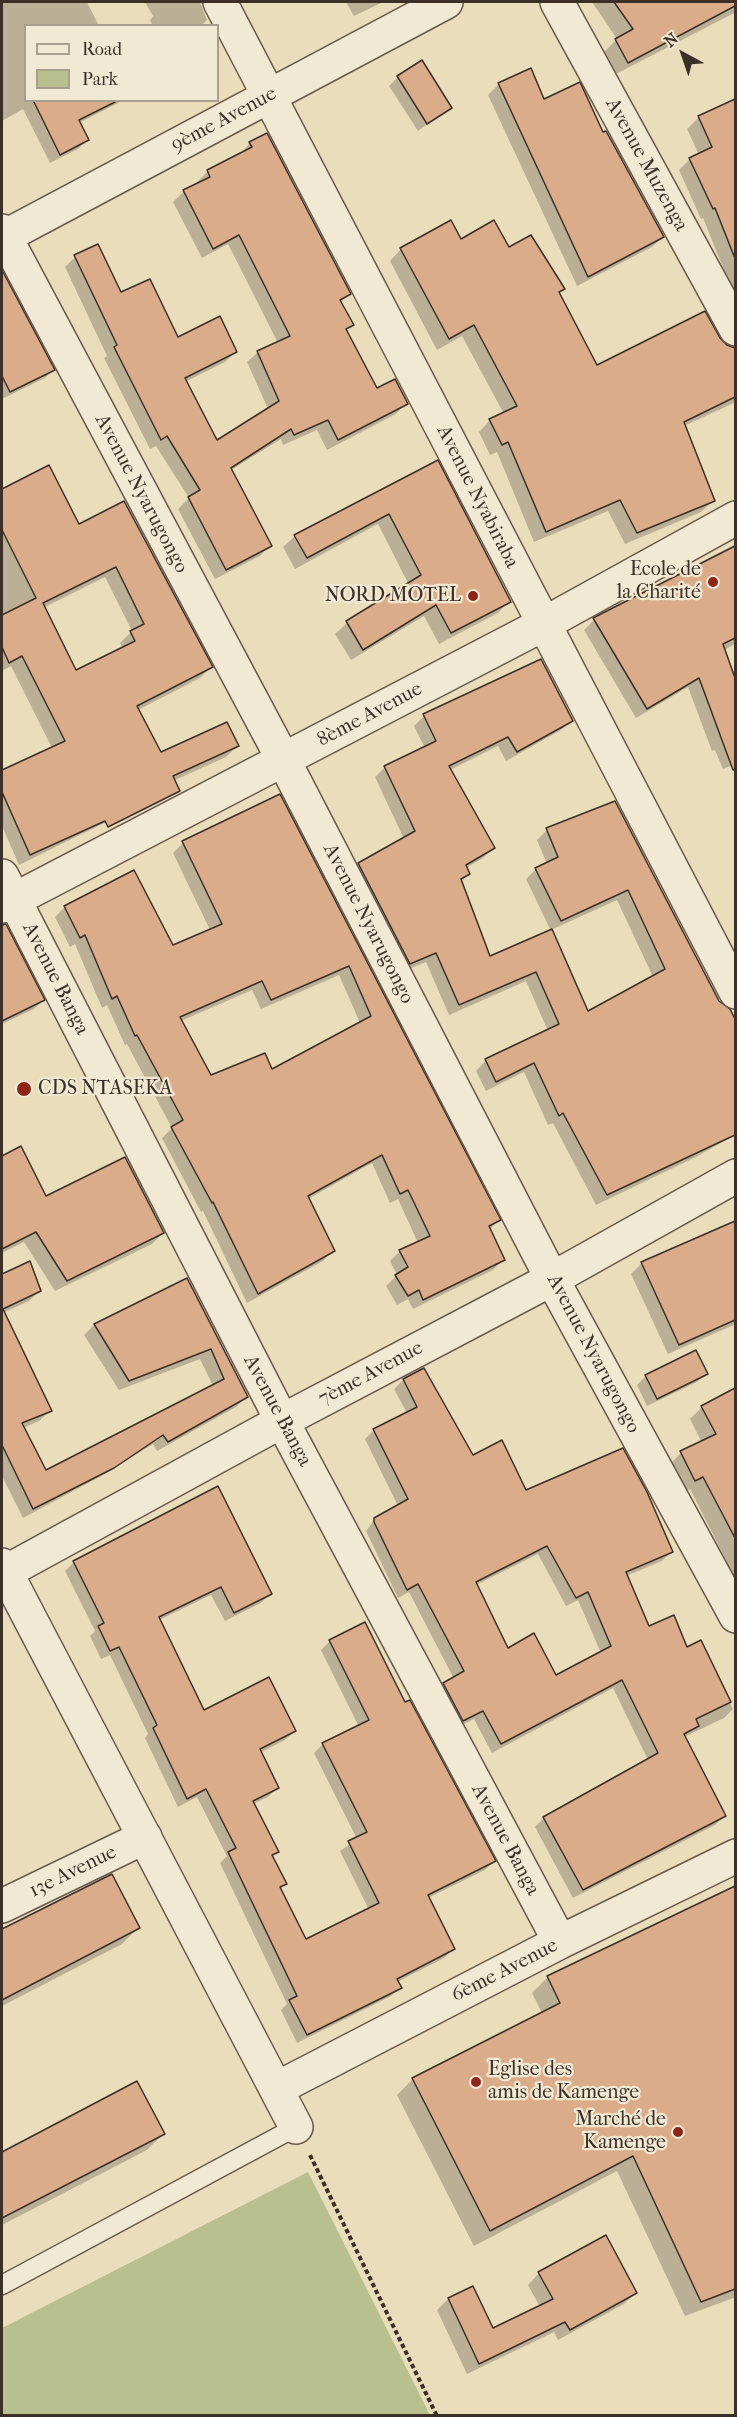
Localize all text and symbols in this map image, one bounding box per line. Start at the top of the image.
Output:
legend [24,24,219,102]
north arrow [653,24,713,84]
text: N [660,29,682,51]
text: Road [82,39,122,60]
text: Park [82,69,118,90]
street label: 9ème Avenue [167,82,281,158]
street label: Avenue Muzenga [600,94,692,236]
street label: Avenue Nyarugongo [89,411,193,577]
street label: Avenue Nyabiraba [431,422,523,572]
place label: Ecole de la Charité [617,558,701,605]
marker: Ecole de la Charité [706,575,720,589]
place label: NORD MOTEL [325,584,461,608]
marker: NORD MOTEL [466,589,480,603]
street label: 8ème Avenue [314,677,426,753]
street label: Avenue Nyarugongo [317,840,419,1008]
street label: Avenue Banga [16,919,94,1039]
place label: CDS NTASEKA [38,1077,173,1101]
marker: CDS NTASEKA [15,1080,33,1098]
street label: Avenue Nyarugongo [541,1271,645,1437]
street label: 7ème Avenue [315,1336,427,1412]
street label: Avenue Banga [238,1351,316,1471]
street label: Avenue Banga [466,1780,544,1900]
street label: 13e Avenue [25,1841,121,1903]
street label: 6ème Avenue [448,1934,562,2008]
place label: Eglise des amis de Kamenge [488,2058,639,2105]
marker: Eglise des amis de Kamenge [469,2075,483,2089]
place label: Marché de Kamenge [575,2108,666,2155]
marker: Marché de Kamenge [671,2125,685,2139]

